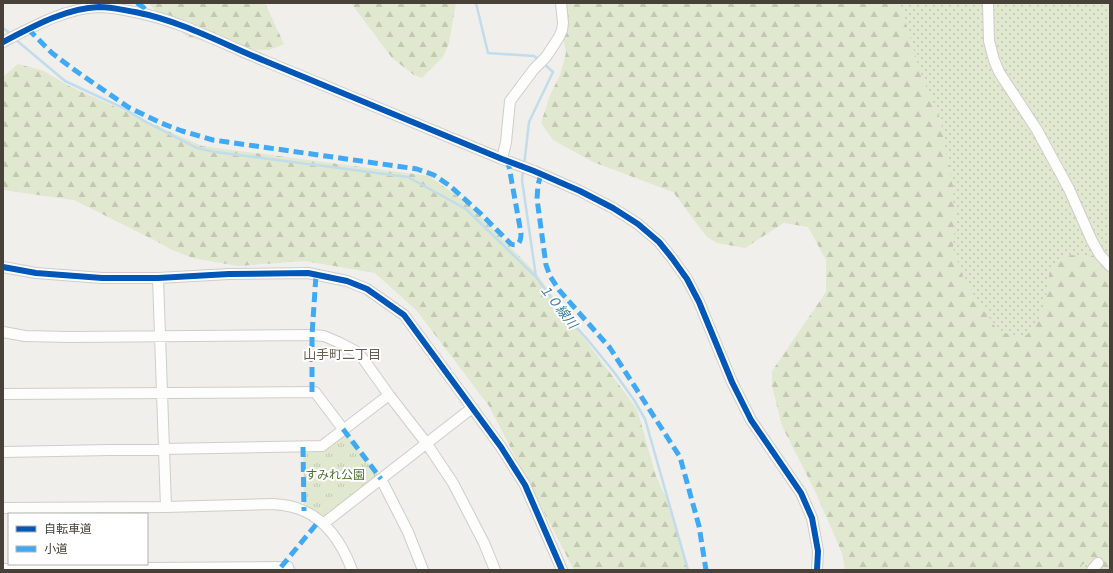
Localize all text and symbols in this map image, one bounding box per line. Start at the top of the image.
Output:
water label: １０線川 [536,281,582,334]
district label: 山手町二丁目 [303,347,381,363]
park label: すみれ公園 [305,468,365,482]
legend [8,513,148,565]
text: 自転車道 [44,522,92,536]
text: 小道 [44,542,68,556]

